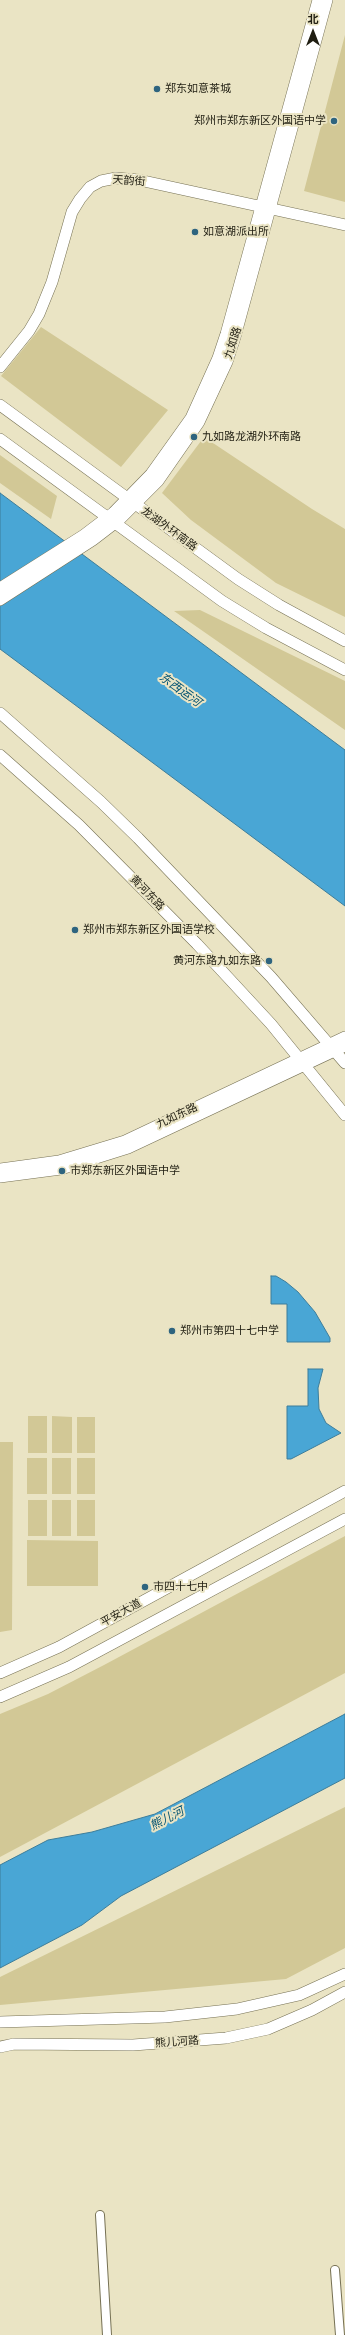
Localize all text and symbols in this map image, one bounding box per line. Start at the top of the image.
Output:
north arrow [293,12,333,52]
text: 北 [308,13,319,26]
place label: 郑东如意茶城 [165,82,231,96]
marker: 郑东如意茶城 [152,84,162,94]
place label: 郑州市郑东新区外国语中学 [194,114,326,128]
marker: 郑州市郑东新区外国语中学 [329,116,339,126]
street label: 天韵街 [112,173,146,189]
place label: 如意湖派出所 [203,225,269,239]
marker: 如意湖派出所 [190,227,200,237]
street label: 九如路 [222,325,244,361]
place label: 九如路龙湖外环南路 [202,430,301,444]
marker: 九如路龙湖外环南路 [189,432,199,442]
street label: 龙湖外环南路 [138,504,200,554]
water label: 东西运河 [156,670,204,710]
street label: 黄河东路 [127,873,167,913]
place label: 郑州市郑东新区外国语学校 [83,923,215,937]
marker: 郑州市郑东新区外国语学校 [70,925,80,935]
place label: 黄河东路九如东路 [173,954,261,968]
marker: 黄河东路九如东路 [264,956,274,966]
street label: 九如东路 [154,1101,200,1131]
place label: 市郑东新区外国语中学 [70,1164,180,1178]
marker: 市郑东新区外国语中学 [57,1166,67,1176]
place label: 郑州市第四十七中学 [180,1324,279,1338]
marker: 郑州市第四十七中学 [167,1326,177,1336]
place label: 市四十七中 [153,1580,208,1594]
marker: 市四十七中 [140,1582,150,1592]
street label: 平安大道 [99,1597,143,1629]
water label: 熊儿河 [148,1804,186,1834]
street label: 熊儿河路 [155,2034,199,2050]

